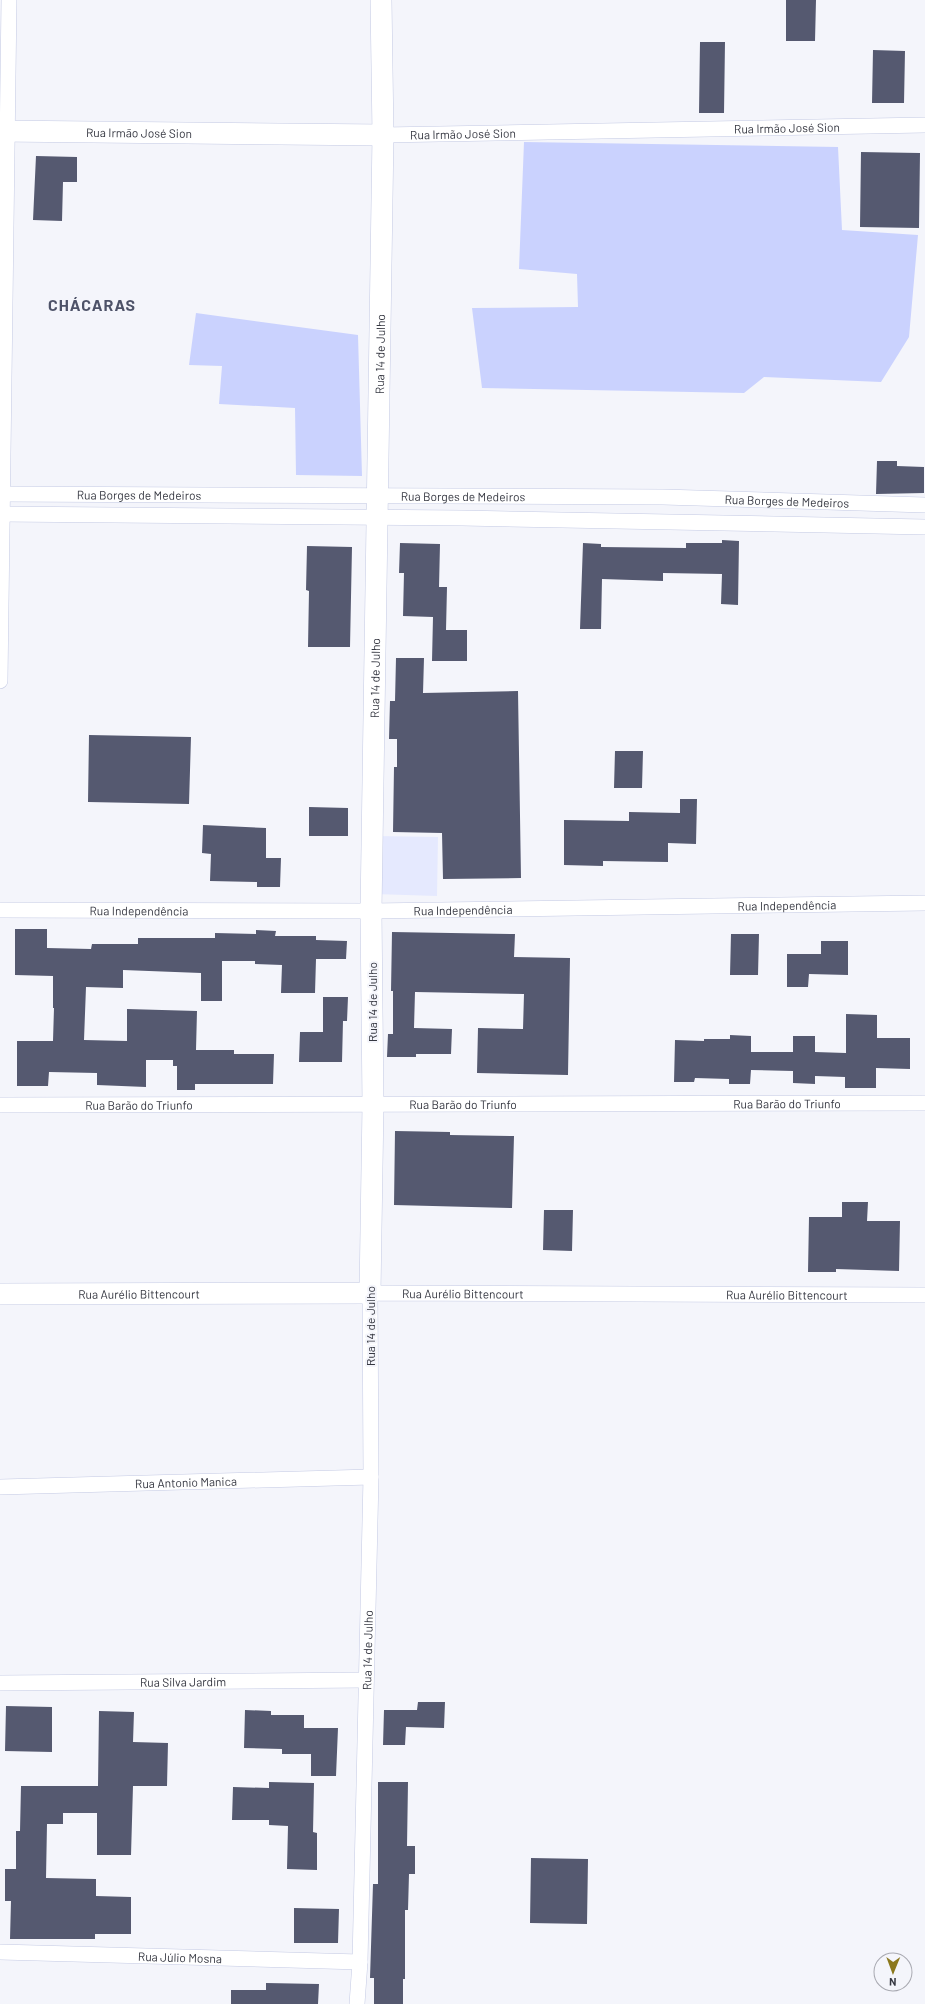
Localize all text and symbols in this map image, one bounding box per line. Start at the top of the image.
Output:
street label: Rua Irmão José Sion [734,120,840,136]
street label: Rua Irmão José Sion [86,125,192,140]
street label: Rua Irmão José Sion [410,126,516,142]
district label: CHÁCARAS [48,295,136,314]
street label: Rua 14 de Julho [372,314,387,394]
street label: Rua Borges de Medeiros [77,487,202,502]
street label: Rua Borges de Medeiros [401,489,526,503]
street label: Rua Borges de Medeiros [724,492,850,510]
street label: Rua 14 de Julho [367,638,382,718]
street label: Rua Independência [737,897,837,913]
street label: Rua Independência [413,902,513,917]
street label: Rua Independência [89,903,189,918]
street label: Rua 14 de Julho [365,962,379,1042]
street label: Rua Barão do Triunfo [733,1096,841,1110]
street label: Rua Barão do Triunfo [409,1097,517,1111]
street label: Rua Barão do Triunfo [85,1098,193,1112]
street label: Rua Aurélio Bittencourt [78,1286,200,1301]
street label: Rua 14 de Julho [363,1286,377,1366]
street label: Rua Aurélio Bittencourt [402,1286,524,1301]
street label: Rua Aurélio Bittencourt [726,1287,848,1302]
street label: Rua Antonio Manica [135,1474,237,1490]
street label: Rua 14 de Julho [359,1610,375,1690]
street label: Rua Silva Jardim [140,1674,226,1689]
street label: Rua Júlio Mosna [138,1949,222,1965]
north arrow [873,1952,913,1992]
text: N [889,1976,897,1989]

